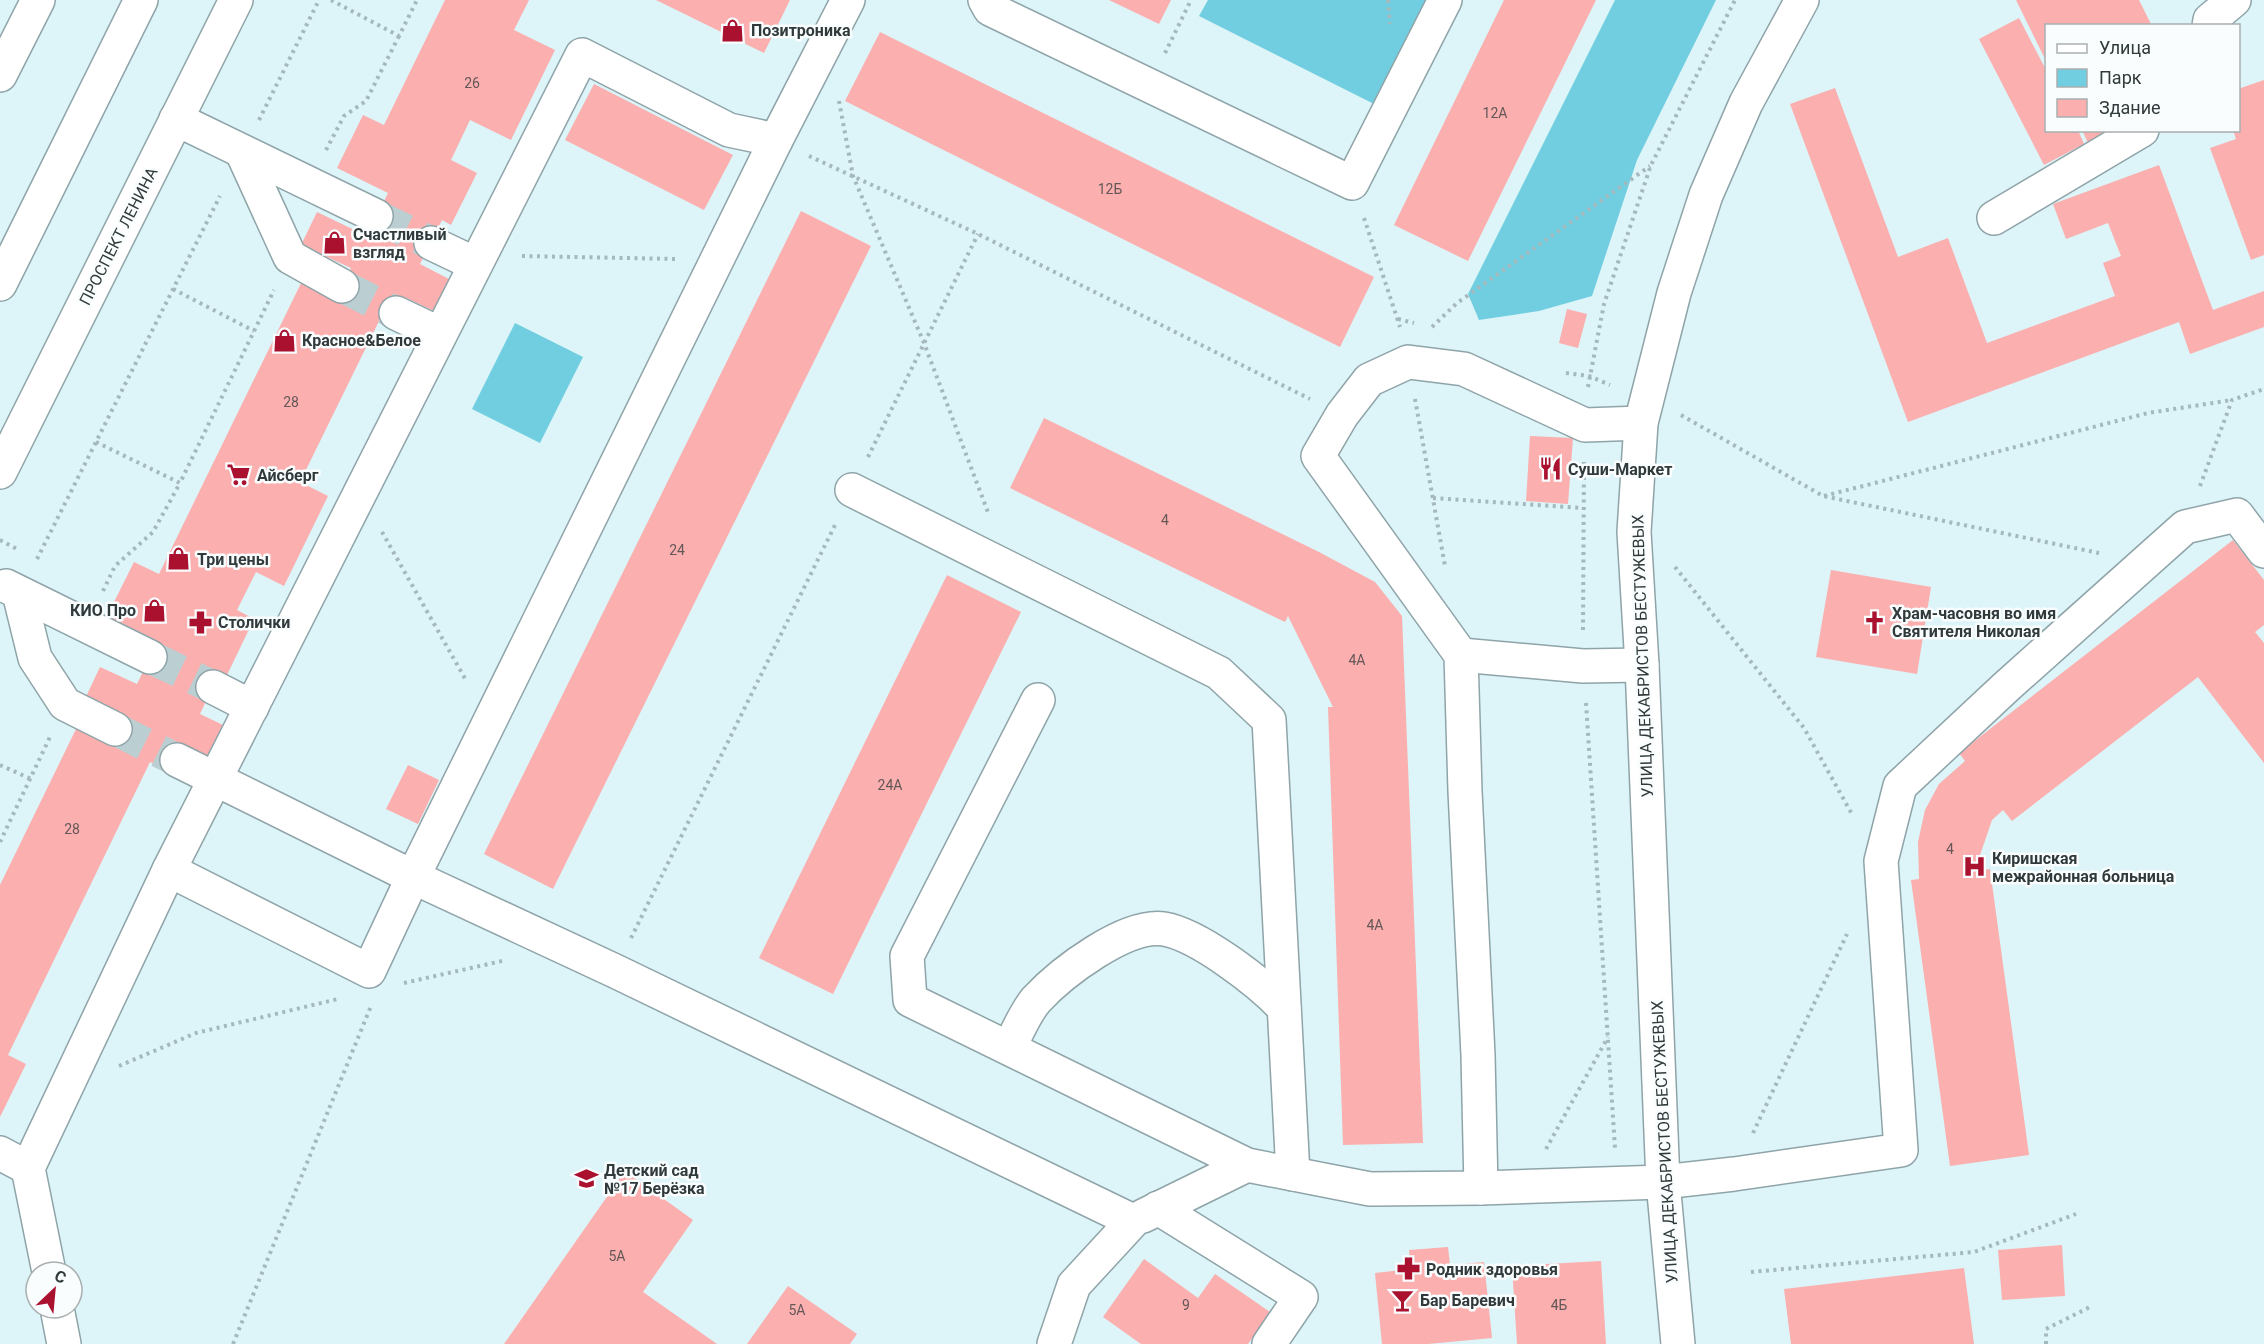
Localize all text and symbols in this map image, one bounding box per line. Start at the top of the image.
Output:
shop icon: Позитроника [720,17,746,43]
place label: Позитроника [751,21,851,40]
legend [2045,24,2240,132]
text: Улица [2099,37,2151,58]
text: Парк [2099,67,2142,88]
house number: 26 [464,75,480,91]
text: Здание [2099,97,2161,118]
house number: 12А [1483,105,1507,121]
street label: ПРОСПЕКТ ЛЕНИНА [75,164,162,308]
house number: 12Б [1098,181,1122,197]
place label: Счастливый взгляд [353,225,446,262]
shop icon: Счастливый взгляд [322,230,348,256]
shop icon: Красное&Белое [271,327,297,353]
place label: Красное&Белое [302,331,421,350]
house number: 28 [283,394,299,410]
restaurant icon: Суши-Маркет [1537,456,1563,482]
place label: Суши-Маркет [1568,460,1672,479]
supermarket icon: Айсберг [226,462,252,488]
place label: Айсберг [257,466,319,485]
house number: 4 [1161,512,1169,528]
street label: УЛИЦА ДЕКАБРИСТОВ БЕСТУЖЕВЫХ [1628,514,1657,798]
house number: 24 [669,542,685,558]
shop icon: Три цены [166,546,192,572]
place label: Три цены [197,550,269,569]
shop icon: КИО Про [141,597,167,623]
place label: КИО Про [70,601,136,620]
place label: Храм-часовня во имя Святителя Николая [1892,604,2056,641]
pharmacy icon: Столички [187,609,213,635]
church icon: Храм-часовня во имя Святителя Николая [1861,609,1887,635]
place label: Столички [218,613,290,632]
house number: 4А [1348,652,1366,668]
house number: 24А [878,777,902,793]
house number: 28 [64,821,80,837]
house number: 4 [1946,841,1954,857]
place label: Киришская межрайонная больница [1992,849,2175,886]
hospital icon: Киришская межрайонная больница [1961,854,1987,880]
house number: 4А [1366,917,1384,933]
street label: УЛИЦА ДЕКАБРИСТОВ БЕСТУЖЕВЫХ [1648,1000,1681,1284]
place label: Детский сад №17 Берёзка [604,1161,705,1198]
school or university icon: Детский сад №17 Берёзка [573,1166,599,1192]
house number: 5А [608,1248,626,1264]
pharmacy icon: Родник здоровья [1395,1256,1421,1282]
north arrow [24,1260,84,1320]
place label: Родник здоровья [1426,1260,1558,1279]
text: С [51,1266,69,1288]
bar icon: Бар Баревич [1389,1287,1415,1313]
place label: Бар Баревич [1420,1291,1515,1310]
house number: 9 [1182,1297,1190,1313]
house number: 4Б [1551,1297,1568,1313]
house number: 5А [788,1302,806,1318]

